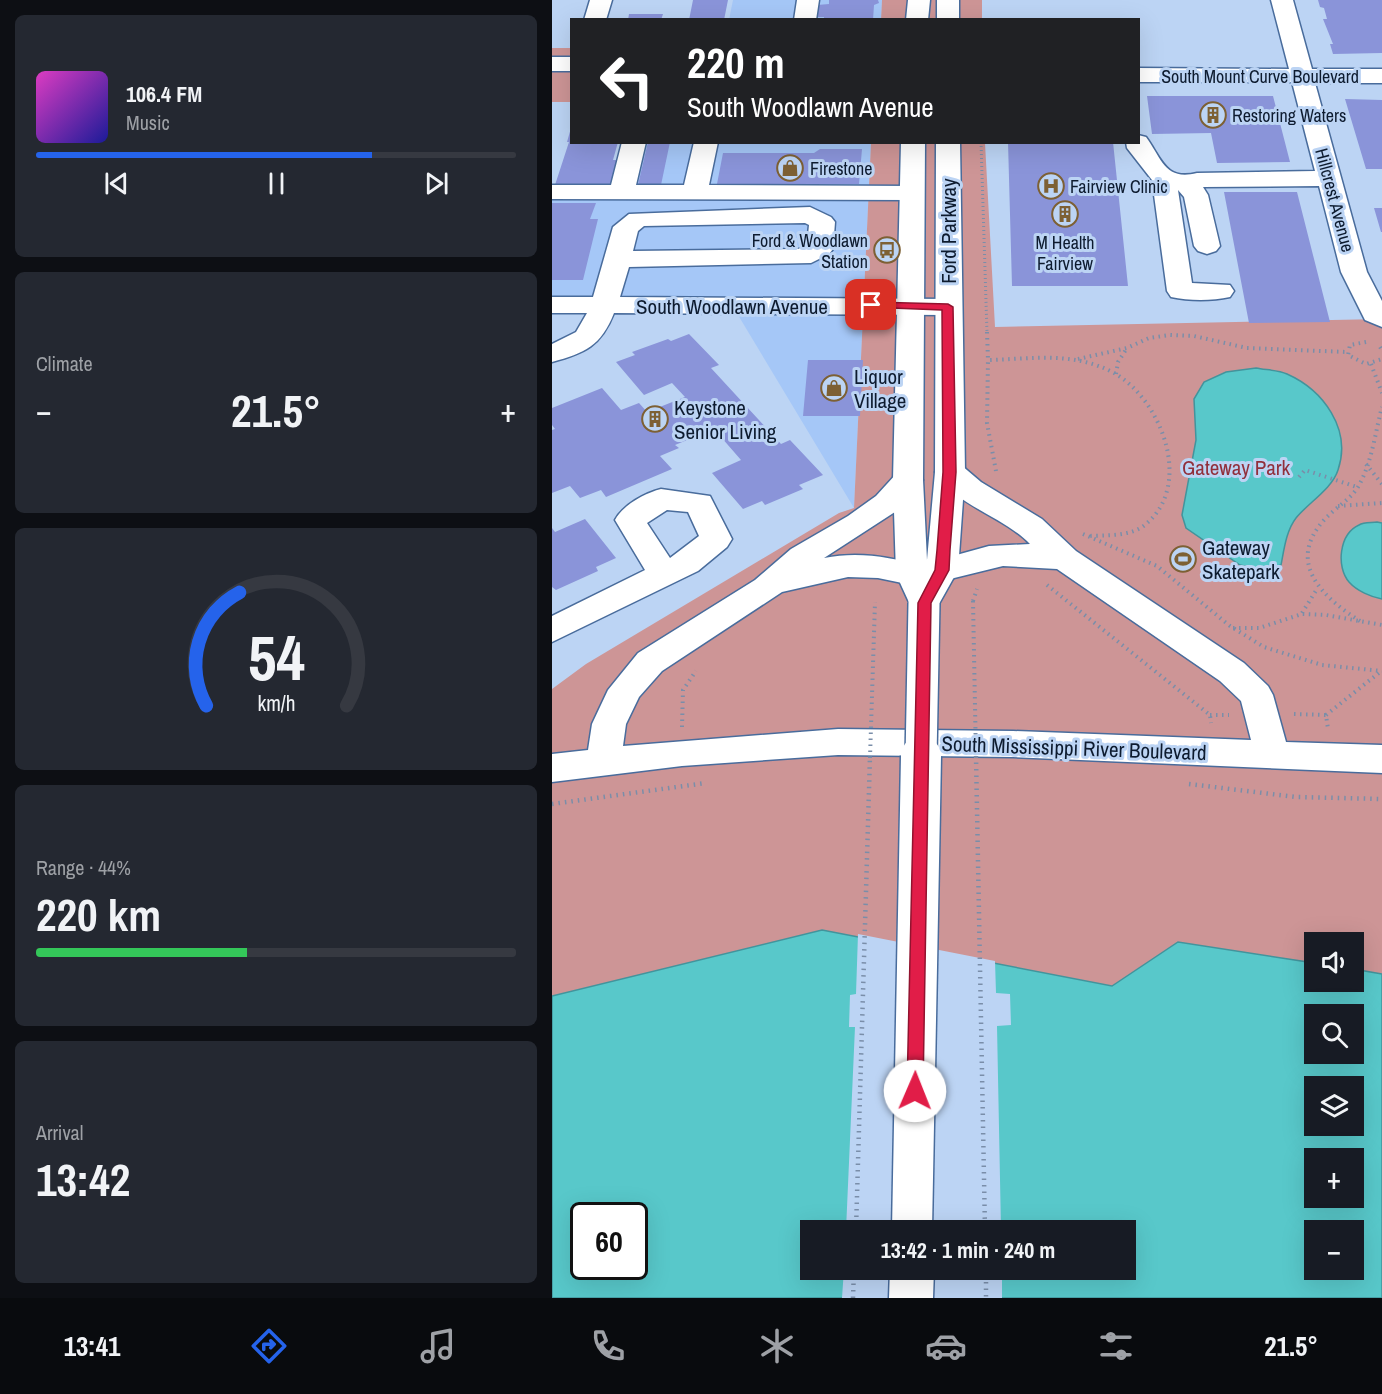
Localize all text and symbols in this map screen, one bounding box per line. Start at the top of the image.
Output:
text: 220 m [687,35,785,91]
icon: left [588,42,666,120]
street label: South Mount Curve Boulevard [1161,64,1359,89]
text: 106.4 FM [126,79,202,109]
text: South Woodlawn Avenue [687,89,934,125]
building icon: Restoring Waters [1198,100,1228,130]
place label: Restoring Waters [1232,103,1346,128]
text: Music [126,109,170,136]
street label: Hillcrest Avenue [1309,145,1361,255]
shop icon: Firestone [775,153,805,183]
place label: Firestone [810,156,872,181]
icon: previous [100,167,133,200]
icon: pause [260,167,293,200]
icon: next [420,167,453,200]
hospital icon: Fairview Clinic [1036,171,1066,201]
place label: Fairview Clinic [1070,174,1168,199]
street label: Ford Parkway [934,178,963,284]
building icon: M Health Fairview [1050,199,1080,229]
place label: Ford & Woodlawn Station [752,228,868,274]
place label: M Health Fairview [1035,230,1095,276]
bus stop icon: Ford & Woodlawn Station [872,235,902,265]
pin [845,279,896,330]
icon: arrive [854,288,887,321]
street label: South Woodlawn Avenue [636,292,828,321]
text: Climate [36,350,93,377]
place label: Liquor Village [854,362,906,415]
shop icon: Liquor Village [819,373,849,403]
text: 21.5° [231,380,321,441]
text: − [36,388,52,432]
text: + [500,388,516,432]
place label: Keystone Senior Living [674,393,777,446]
building icon: Keystone Senior Living [640,404,670,434]
park label: Gateway Park [1182,453,1290,482]
place label: Gateway Skatepark [1202,533,1280,586]
sports icon: Gateway Skatepark [1168,544,1198,574]
text: 54 [248,615,304,699]
text: km/h [257,689,295,718]
street label: South Mississippi River Boulevard [941,729,1207,767]
text: Range · 44% [36,854,131,881]
text: 220 km [36,884,161,945]
map controls [1304,932,1364,1280]
button: sound [1304,932,1364,992]
button: search [1304,1004,1364,1064]
position arrow [883,1059,947,1123]
button: layers [1304,1076,1364,1136]
text: Arrival [36,1119,83,1146]
button: + [1304,1148,1364,1208]
text: 13:42 [36,1149,130,1210]
speed limit sign: 60 [570,1202,648,1280]
button: − [1304,1220,1364,1280]
text: 13:42 · 1 min · 240 m [881,1235,1055,1265]
icon: directions [248,1325,290,1367]
icon: music [417,1325,459,1367]
icon: phone [587,1325,629,1367]
icon: climate [756,1325,798,1367]
icon: car [925,1325,967,1367]
icon: filters [1095,1325,1137,1367]
text: 13:41 [64,1328,120,1364]
text: 21.5° [1264,1328,1318,1364]

